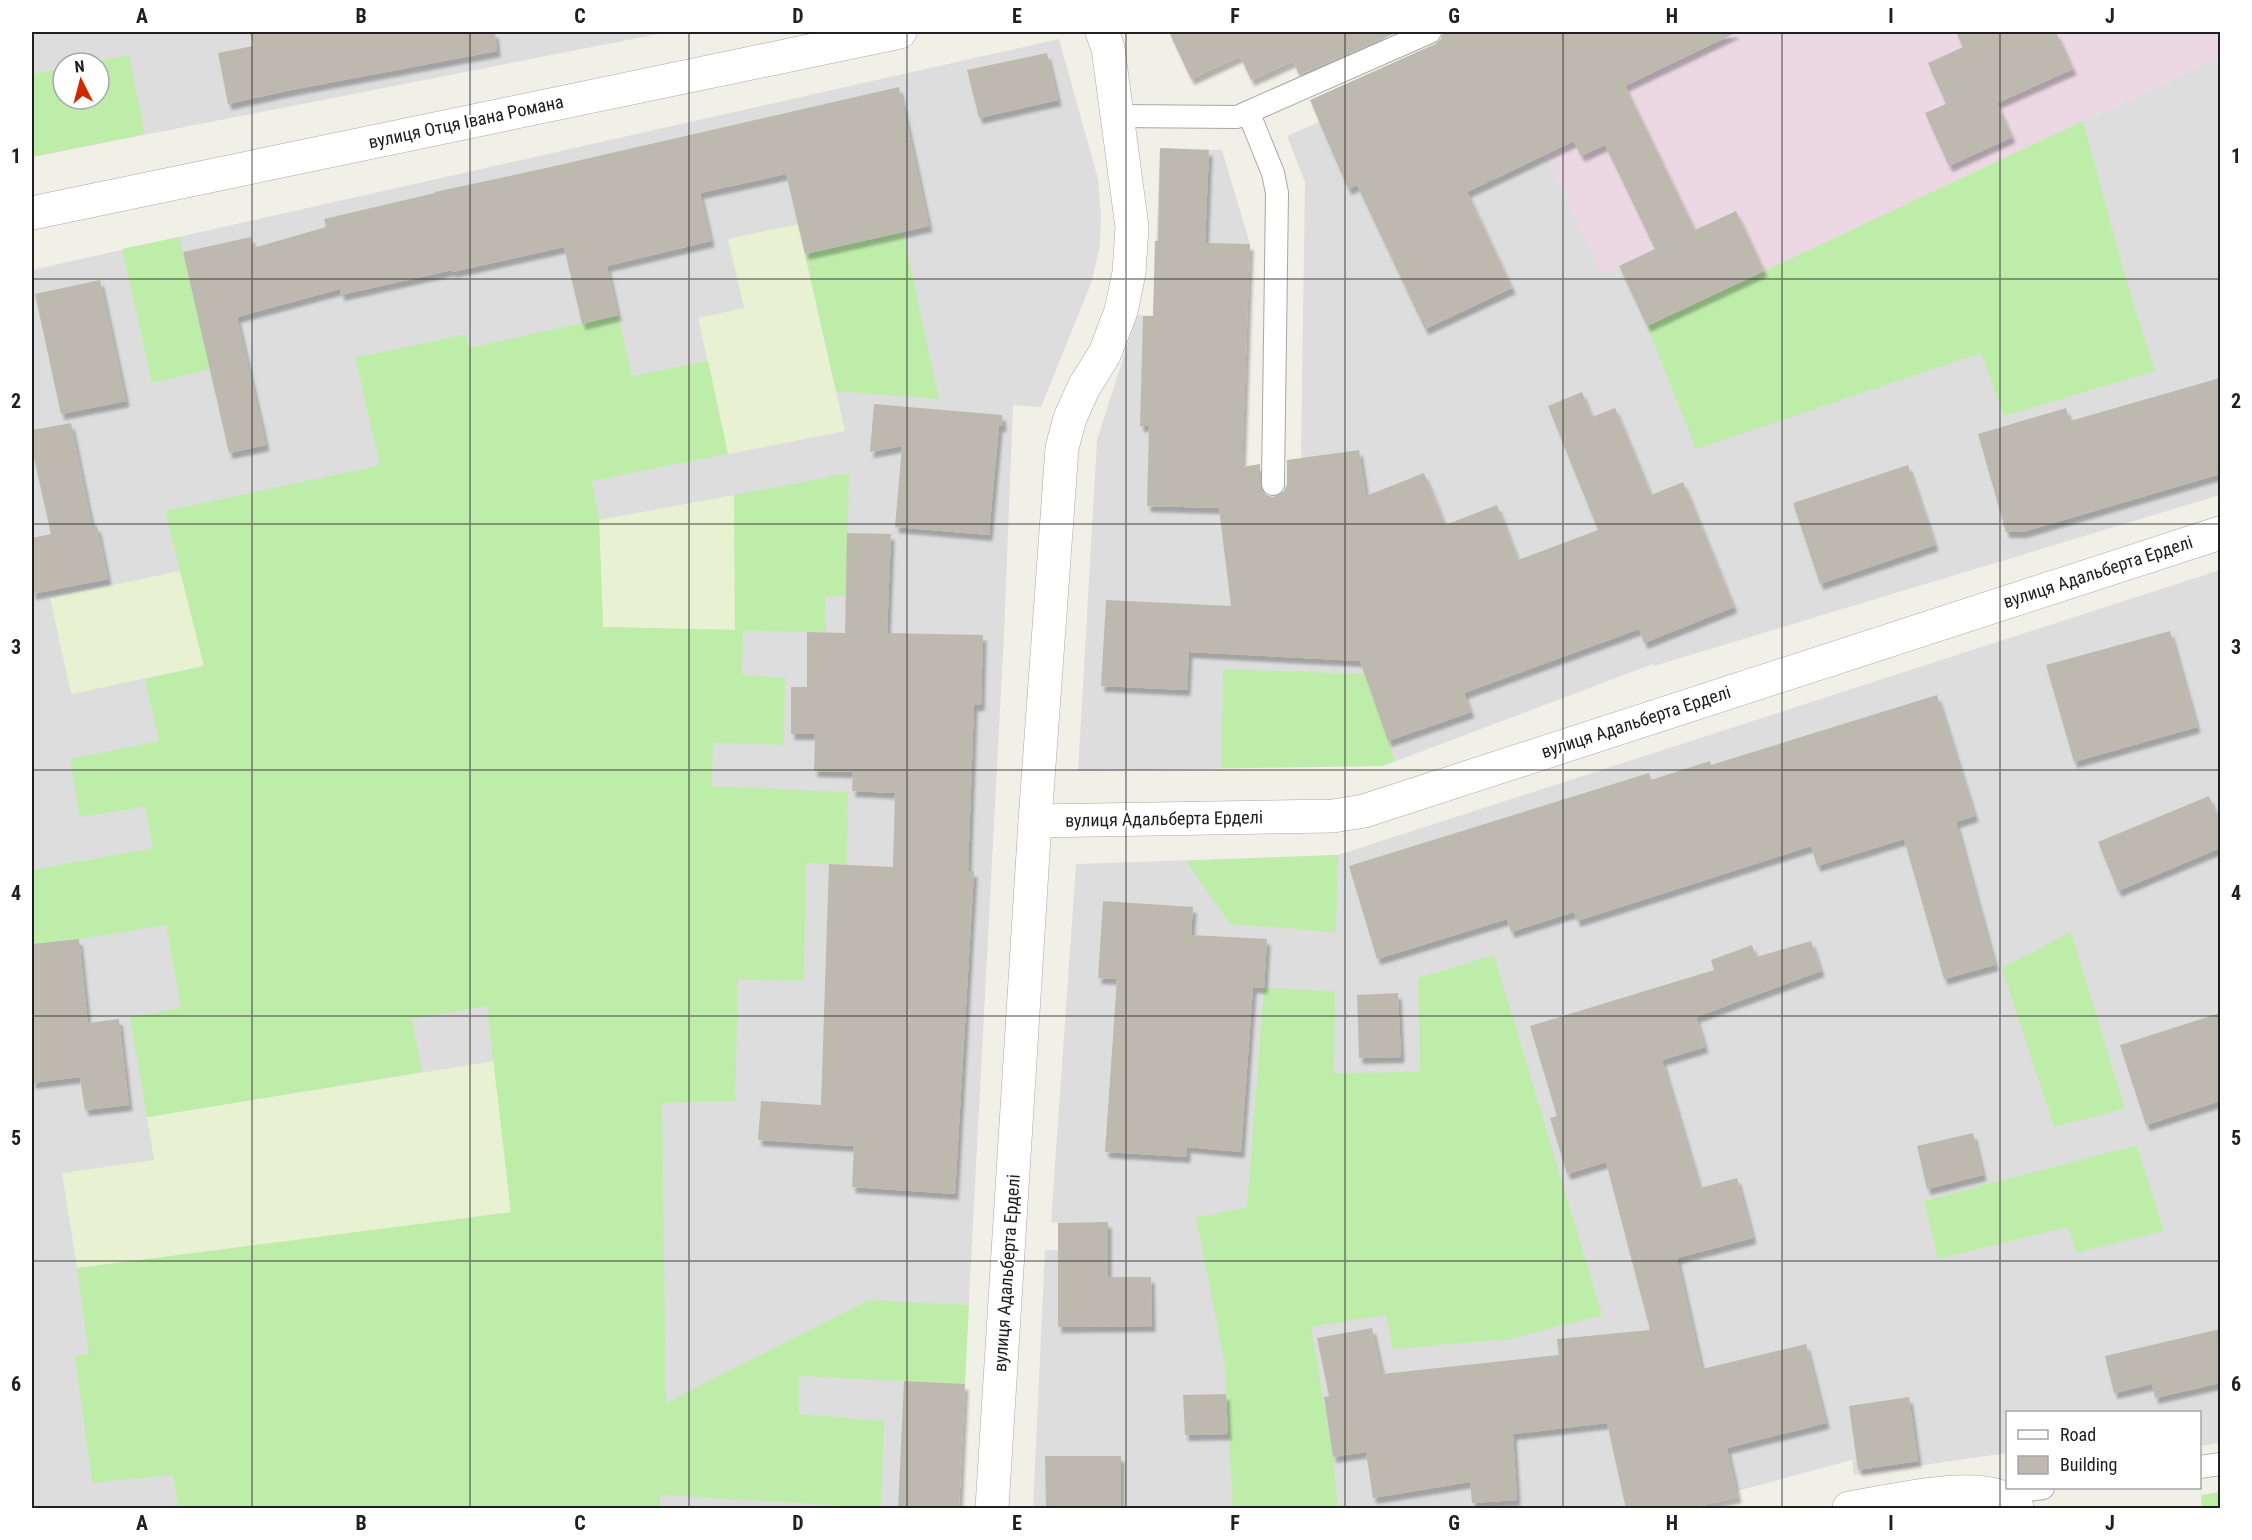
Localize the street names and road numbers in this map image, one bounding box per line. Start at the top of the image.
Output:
street label: вулиця Отця Івана Романа [367,91,565,152]
street label: вулиця Адальберта Ерделі [2000,531,2195,612]
street label: вулиця Адальберта Ерделі [1538,681,1733,762]
street label: вулиця Адальберта Ерделі [1065,806,1263,831]
street label: вулиця Адальберта Ерделі [989,1173,1024,1372]

